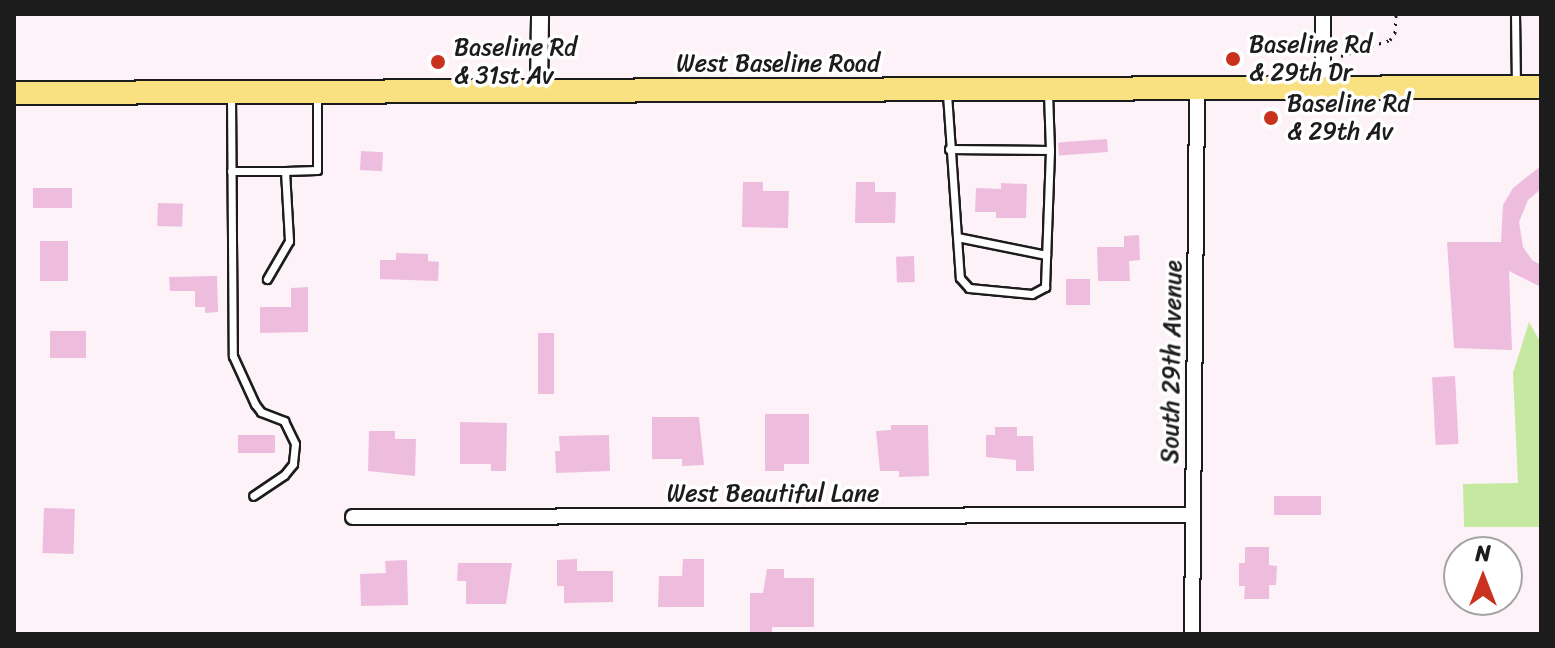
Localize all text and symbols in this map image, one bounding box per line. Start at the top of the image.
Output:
place label: Baseline Rd & 29th Dr [1249,31,1372,87]
place label: Baseline Rd & 31st Av [454,34,577,90]
street label: West Baseline Road [675,50,881,78]
marker: Baseline Rd & 29th Dr [1224,50,1242,68]
marker: Baseline Rd & 31st Av [429,53,447,71]
place label: Baseline Rd & 29th Av [1287,90,1410,146]
marker: Baseline Rd & 29th Av [1262,109,1280,127]
street label: South 29th Avenue [1156,260,1188,464]
street label: West Beautiful Lane [667,480,879,508]
text: N [1475,534,1491,573]
north arrow [1443,536,1523,616]

